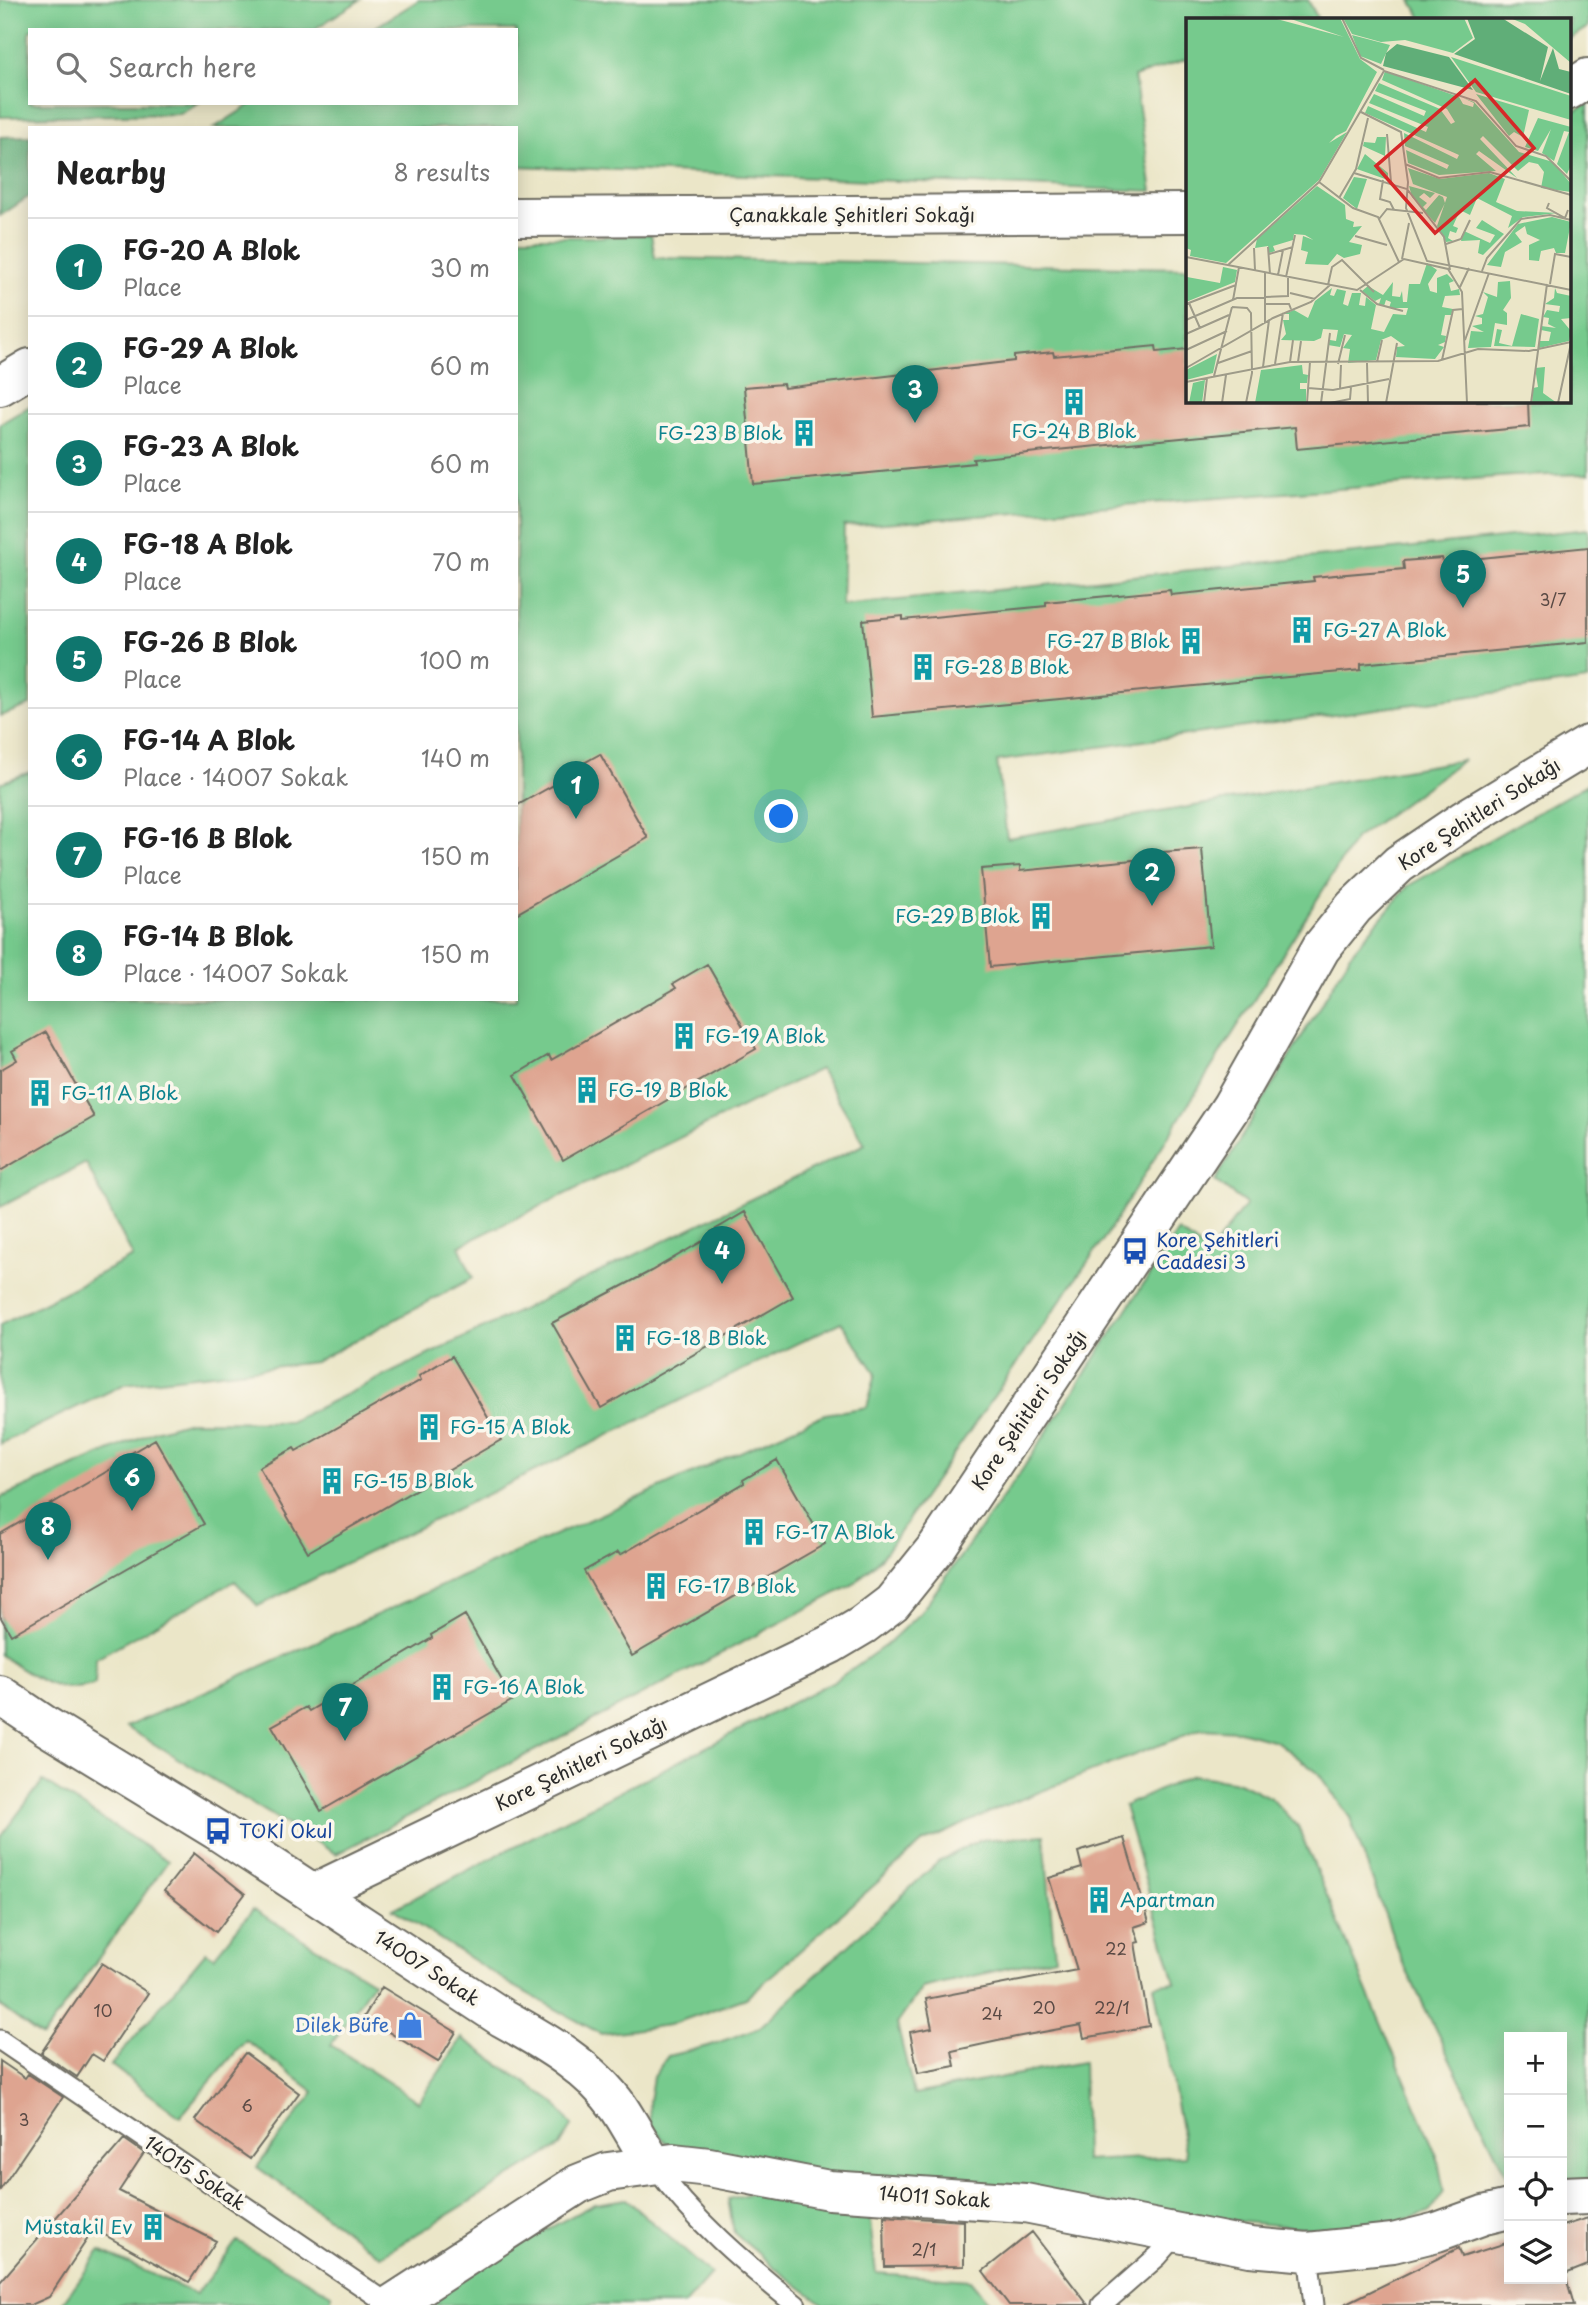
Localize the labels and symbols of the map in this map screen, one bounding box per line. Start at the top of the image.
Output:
inset map [1186,18,1570,402]
street label: Çanakkale Şehitleri Sokağı [729,200,975,228]
pin: 3 [892,365,938,423]
building icon: FG-24 B Blok [1059,387,1089,417]
place label: FG-24 B Blok [1011,416,1137,444]
place label: FG-23 B Blok [658,418,783,446]
building icon: FG-23 B Blok [789,418,819,448]
pin: 5 [1440,550,1486,608]
house number: 3/7 [1540,587,1566,611]
building icon: FG-27 A Blok [1287,615,1317,645]
place label: FG-27 A Blok [1323,615,1447,643]
place label: FG-27 B Blok [1047,626,1170,654]
building icon: FG-27 B Blok [1176,626,1206,656]
building icon: FG-28 B Blok [908,652,938,682]
place label: FG-28 B Blok [944,652,1069,680]
street label: Kore Şehitleri Sokağı [1392,750,1565,876]
pin: 1 [553,761,599,819]
your location [764,799,798,833]
pin: 2 [1129,848,1175,906]
place label: FG-29 B Blok [895,901,1020,929]
building icon: FG-29 B Blok [1026,901,1056,931]
building icon: FG-19 A Blok [669,1021,699,1051]
place label: FG-19 A Blok [705,1021,825,1049]
building icon: FG-19 B Blok [572,1075,602,1105]
place label: FG-19 B Blok [608,1075,728,1103]
building icon: FG-11 A Blok [25,1078,55,1108]
place label: FG-11 A Blok [61,1078,178,1106]
place label: Kore Şehitleri Caddesi 3 [1156,1225,1279,1275]
pin: 4 [699,1226,745,1284]
bus stop icon: Kore Şehitleri Caddesi 3 [1120,1236,1150,1266]
building icon: FG-18 B Blok [610,1323,640,1353]
place label: FG-18 B Blok [646,1323,767,1351]
street label: Kore Şehitleri Sokağı [964,1323,1092,1495]
building icon: FG-15 A Blok [414,1412,444,1442]
place label: FG-15 A Blok [450,1412,571,1440]
pin: 6 [109,1453,155,1511]
building icon: FG-15 B Blok [317,1466,347,1496]
place label: FG-15 B Blok [353,1466,474,1494]
pin: 8 [25,1502,71,1560]
building icon: FG-17 A Blok [739,1517,769,1547]
place label: FG-17 A Blok [775,1517,895,1545]
building icon: FG-17 B Blok [641,1571,671,1601]
place label: FG-17 B Blok [677,1571,796,1599]
building icon: FG-16 A Blok [427,1672,457,1702]
place label: FG-16 A Blok [463,1672,584,1700]
pin: 7 [322,1683,368,1741]
street label: Kore Şehitleri Sokağı [490,1709,671,1817]
bus stop icon: TOKİ Okul [203,1816,233,1846]
place label: TOKİ Okul [239,1816,332,1844]
building icon: Apartman [1084,1885,1114,1915]
place label: Apartman [1120,1885,1215,1913]
street label: 14007 Sokak [369,1922,486,2012]
house number: 22 [1105,1936,1127,1960]
house number: 20 [1033,1995,1055,2019]
house number: 22/1 [1094,1995,1130,2019]
house number: 10 [94,1998,112,2022]
house number: 24 [981,2001,1003,2025]
place label: Dilek Büfe [295,2010,389,2038]
shop icon: Dilek Büfe [395,2010,425,2040]
house number: 6 [241,2093,253,2117]
house number: 3 [19,2107,29,2131]
street label: 14015 Sokak [139,2128,252,2216]
street label: 14011 Sokak [878,2178,992,2214]
place label: Müstakil Ev [24,2212,132,2240]
building icon: Müstakil Ev [138,2212,168,2242]
house number: 2/1 [911,2237,937,2261]

